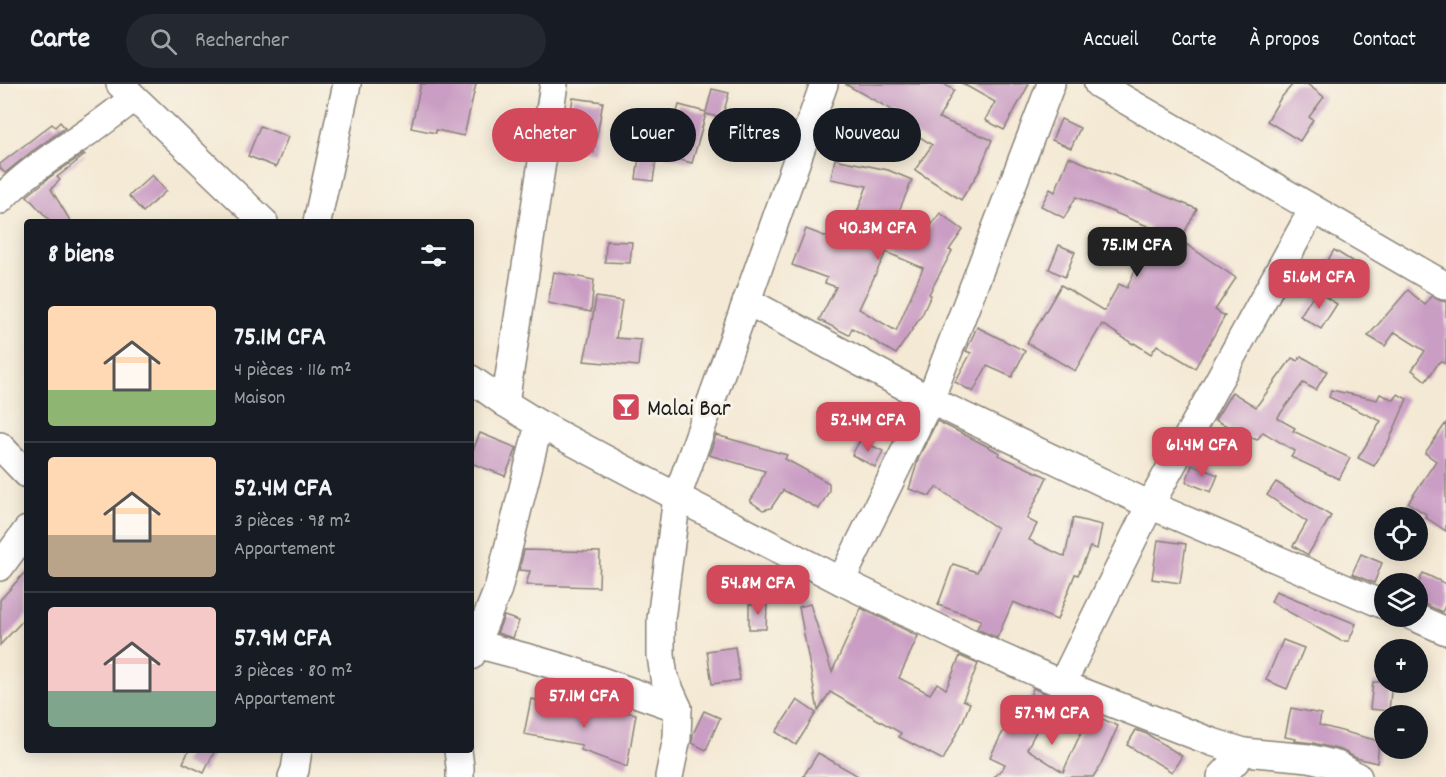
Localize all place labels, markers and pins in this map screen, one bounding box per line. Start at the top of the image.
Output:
pin: 40.3M CFA [809,210,947,261]
pin: 75.1M CFA [1068,227,1206,278]
pin: 51.6M CFA [1250,259,1388,310]
bar icon: Malai Bar [610,391,642,423]
place label: Malai Bar [647,393,731,427]
pin: 52.4M CFA [799,402,937,453]
pin: 61.4M CFA [1133,427,1271,478]
pin: 54.8M CFA [689,565,827,616]
pin: 57.1M CFA [515,678,653,729]
pin: 57.9M CFA [983,695,1121,746]

